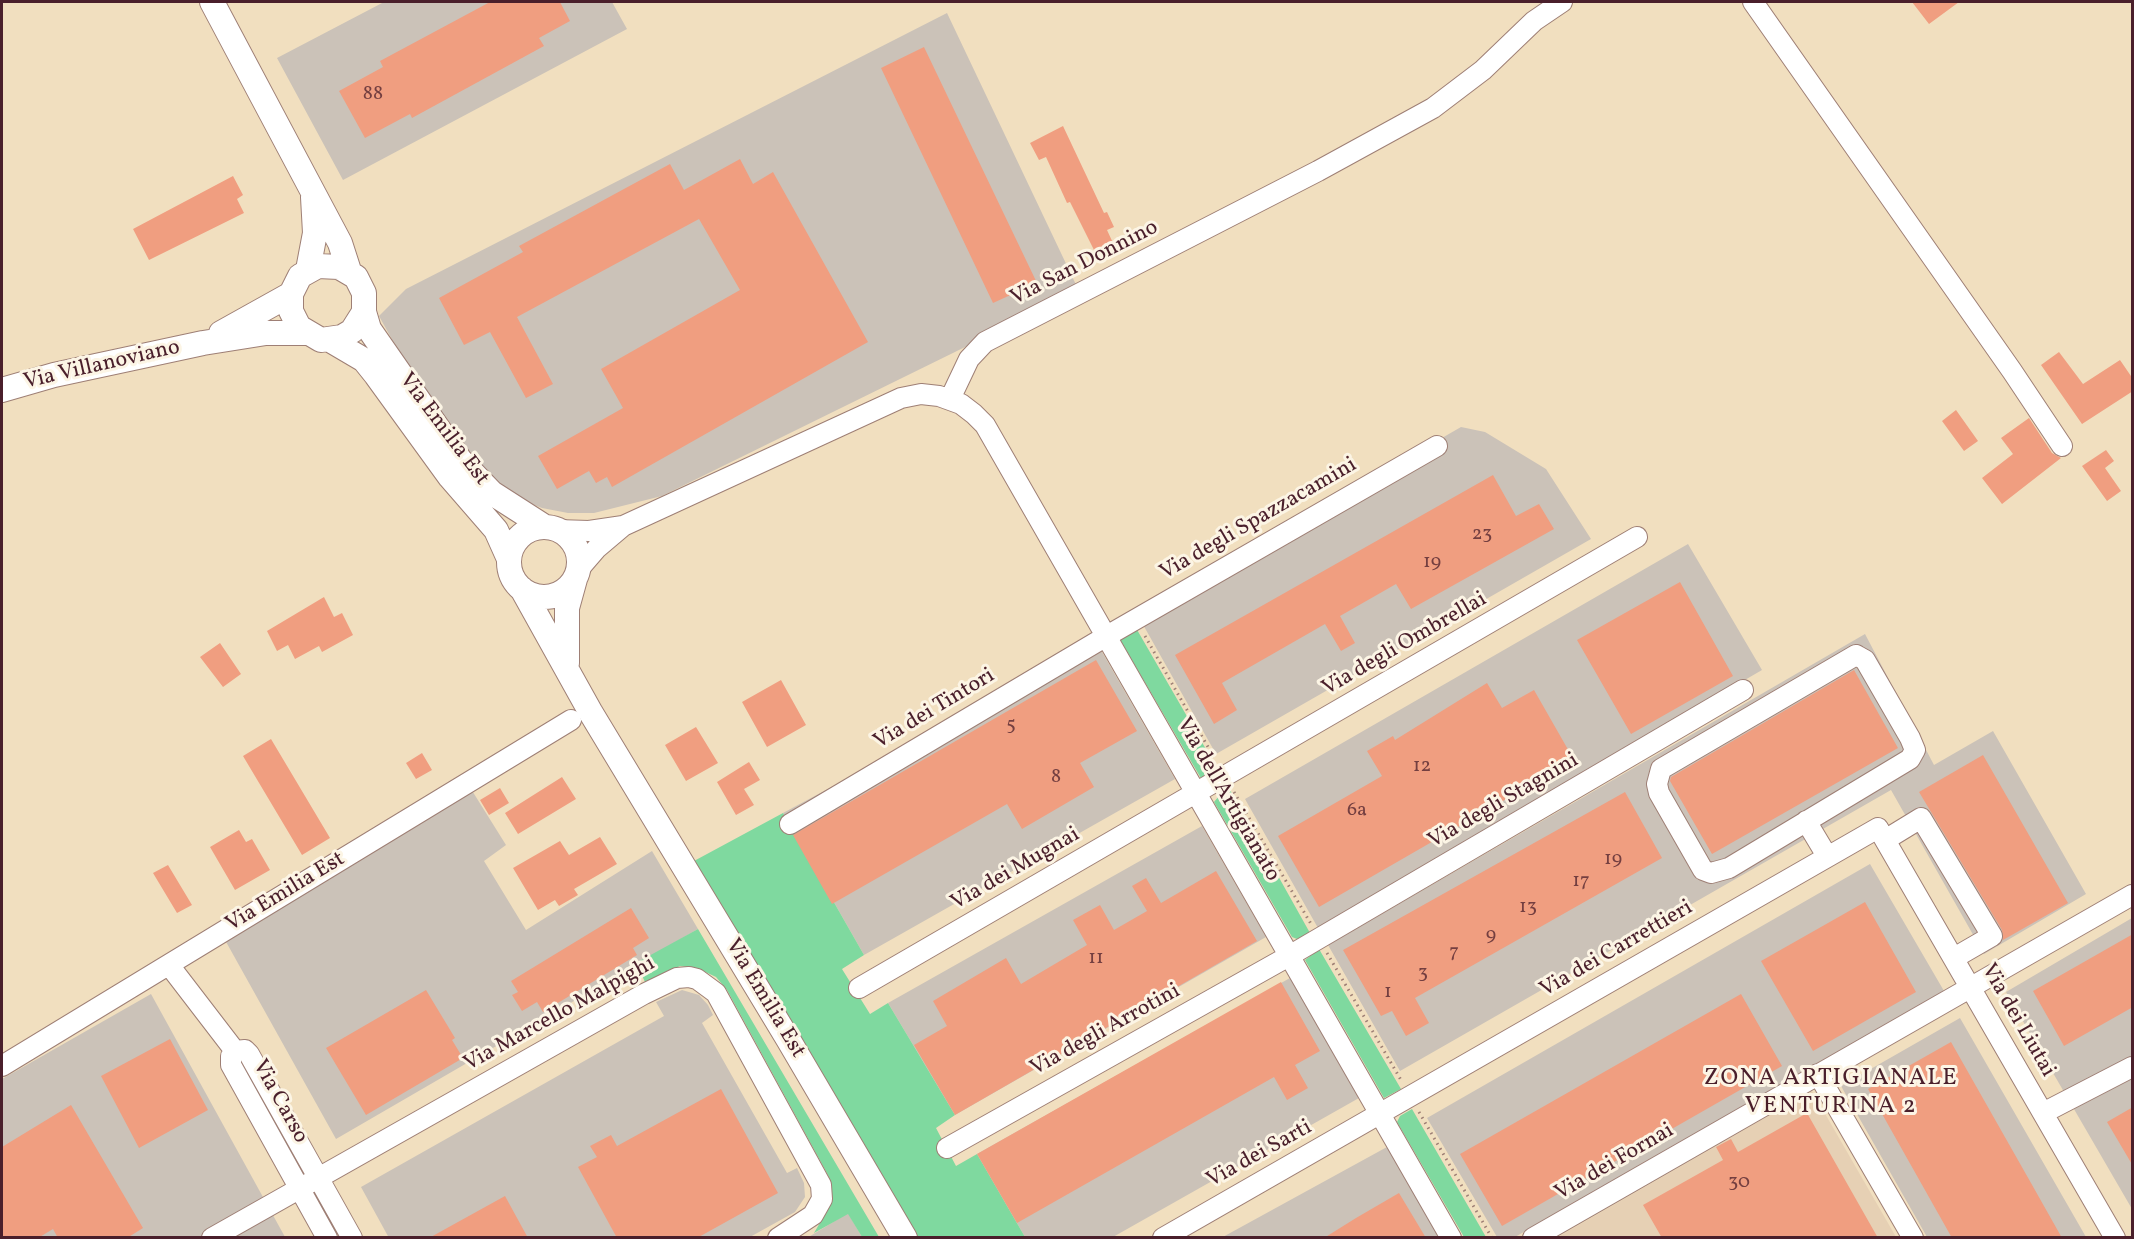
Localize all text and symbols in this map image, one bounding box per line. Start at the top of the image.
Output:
house number: 88 [363,83,383,107]
street label: Via San Donnino [1007,215,1163,313]
street label: Via Villanoviano [21,335,183,397]
street label: Via Emilia Est [392,368,494,492]
street label: Via degli Spazzacamini [1156,453,1362,587]
house number: 23 [1472,523,1492,547]
house number: 19 [1423,551,1441,575]
street label: Via degli Ombrellai [1318,587,1492,703]
street label: Via dei Tintori [870,664,1000,756]
street label: Via dell'Artigianato [1169,713,1285,887]
house number: 5 [1006,714,1016,738]
street label: Via degli Stagnini [1424,748,1584,856]
house number: 12 [1413,755,1431,779]
house number: 8 [1051,766,1061,790]
house number: 6a [1347,799,1367,823]
street label: Via dei Mugnai [947,823,1085,917]
street label: Via Emilia Est [222,847,350,939]
house number: 19 [1604,848,1622,872]
house number: 17 [1572,870,1590,894]
house number: 13 [1519,896,1537,920]
street label: Via dei Carrettieri [1536,896,1698,1004]
house number: 9 [1486,924,1496,948]
street label: Via Emilia Est [718,935,810,1063]
house number: 7 [1449,941,1459,965]
house number: 11 [1088,947,1104,971]
street label: Via Marcello Malpighi [460,951,660,1079]
street label: Via dei Liutai [1974,960,2060,1082]
house number: 3 [1418,962,1428,986]
street label: Via degli Arrotini [1026,979,1186,1083]
house number: 1 [1384,981,1392,1005]
street label: Via Carso [245,1056,313,1148]
district label: ZONA ARTIGIANALE VENTURINA 2 [1704,1066,1958,1122]
street label: Via dei Sarti [1203,1115,1317,1195]
street label: Via dei Fornai [1551,1118,1679,1208]
house number: 30 [1728,1171,1750,1195]

